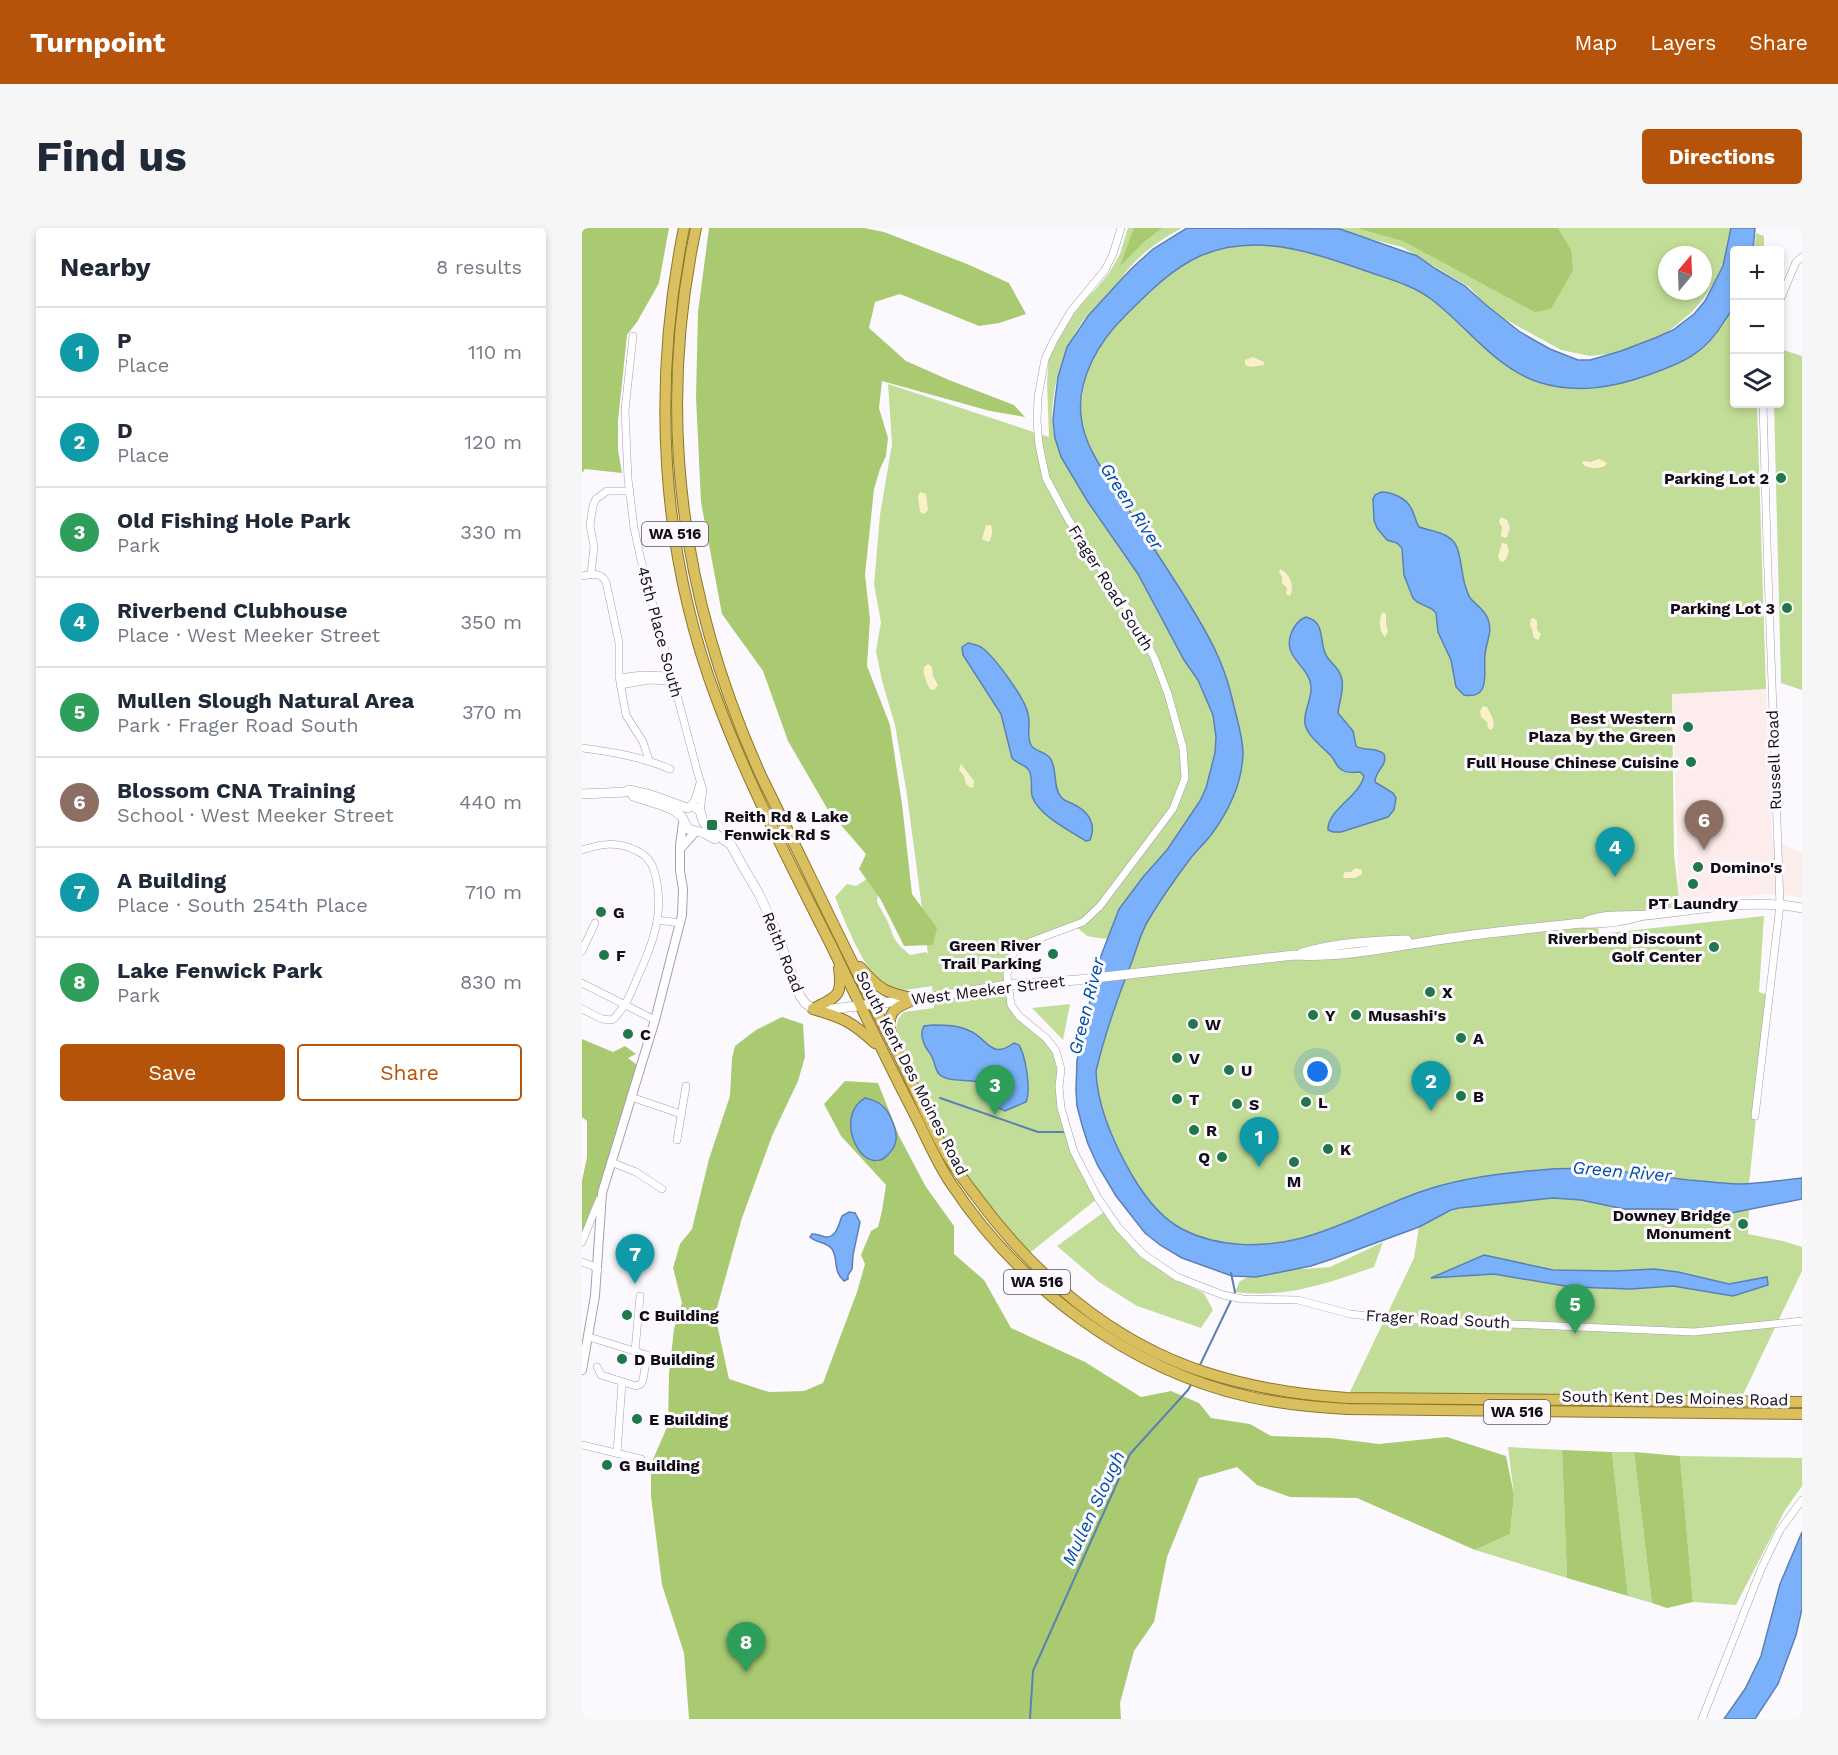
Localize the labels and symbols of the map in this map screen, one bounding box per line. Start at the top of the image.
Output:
north arrow [1658,246,1712,300]
water label: Green River [1096,459,1168,554]
place label: Parking Lot 2 [1664,469,1769,488]
marker: Parking Lot 2 [1774,471,1788,485]
road number: WA 516 [642,522,708,546]
street label: Frager Road South [1065,522,1157,654]
street label: 45th Place South [633,564,687,700]
place label: Parking Lot 3 [1670,599,1775,618]
marker: Parking Lot 3 [1780,601,1794,615]
place label: Best Western Plaza by the Green [1528,709,1676,746]
street label: Russell Road [1763,710,1785,810]
marker: Best Western Plaza by the Green [1681,720,1695,734]
place label: Full House Chinese Cuisine [1466,753,1679,772]
marker: Full House Chinese Cuisine [1684,755,1698,769]
pin: 6 [1684,800,1724,850]
place label: Reith Rd & Lake Fenwick Rd S [724,807,849,844]
marker: Reith Rd & Lake Fenwick Rd S [705,818,719,832]
pin: 4 [1596,828,1634,877]
place label: Domino's [1710,858,1783,877]
marker: Domino's [1691,860,1705,874]
marker: PT Laundry [1686,877,1700,891]
place label: PT Laundry [1648,894,1739,913]
place label: G [613,903,625,922]
marker: G [594,905,608,919]
street label: Reith Road [758,909,808,995]
place label: Riverbend Discount Golf Center [1548,929,1702,966]
place label: Green River Trail Parking [941,936,1041,973]
marker: Riverbend Discount Golf Center [1707,940,1721,954]
place label: F [616,946,626,965]
marker: Green River Trail Parking [1046,947,1060,961]
marker: F [597,948,611,962]
water label: Green River [1064,954,1108,1057]
street label: South Kent Des Moines Road [852,968,972,1178]
street label: West Meeker Street [910,971,1066,1009]
place label: X [1442,983,1453,1002]
marker: X [1423,985,1437,999]
place label: Y [1325,1006,1336,1025]
place label: Musashi's [1368,1006,1446,1025]
marker: Y [1306,1008,1320,1022]
marker: Musashi's [1349,1008,1363,1022]
place label: W [1205,1015,1221,1034]
marker: W [1186,1017,1200,1031]
place label: C [640,1025,651,1044]
marker: C [621,1027,635,1041]
place label: A [1473,1029,1484,1048]
marker: A [1454,1031,1468,1045]
place label: V [1189,1049,1200,1068]
marker: V [1170,1051,1184,1065]
your location [1303,1057,1332,1086]
place label: U [1241,1061,1252,1080]
pin: 2 [1412,1062,1450,1111]
marker: U [1222,1063,1236,1077]
pin: 3 [976,1066,1014,1115]
place label: B [1473,1087,1484,1106]
marker: B [1454,1089,1468,1103]
place label: T [1189,1090,1200,1109]
marker: T [1170,1092,1184,1106]
place label: L [1318,1093,1328,1112]
place label: S [1249,1095,1259,1114]
marker: L [1299,1095,1313,1109]
marker: S [1230,1097,1244,1111]
pin: 1 [1240,1118,1278,1167]
place label: R [1206,1121,1217,1140]
marker: R [1187,1123,1201,1137]
place label: K [1340,1140,1351,1159]
marker: K [1321,1142,1335,1156]
place label: Q [1198,1148,1210,1167]
marker: Q [1215,1150,1229,1164]
marker: M [1287,1155,1301,1169]
water label: Green River [1572,1156,1673,1186]
place label: M [1287,1172,1301,1191]
place label: Downey Bridge Monument [1613,1206,1731,1243]
marker: Downey Bridge Monument [1736,1217,1750,1231]
pin: 7 [616,1234,654,1284]
road number: WA 516 [1004,1270,1070,1294]
pin: 5 [1556,1284,1594,1334]
place label: C Building [639,1306,719,1325]
street label: Frager Road South [1365,1306,1511,1332]
marker: C Building [620,1308,634,1322]
place label: D Building [634,1350,714,1369]
marker: D Building [615,1352,629,1366]
street label: South Kent Des Moines Road [1561,1387,1789,1409]
road number: WA 516 [1484,1400,1550,1424]
place label: E Building [649,1410,728,1429]
marker: E Building [630,1412,644,1426]
water label: Mullen Slough [1057,1448,1129,1568]
place label: G Building [619,1456,699,1475]
marker: G Building [600,1458,614,1472]
pin: 8 [726,1622,766,1672]

